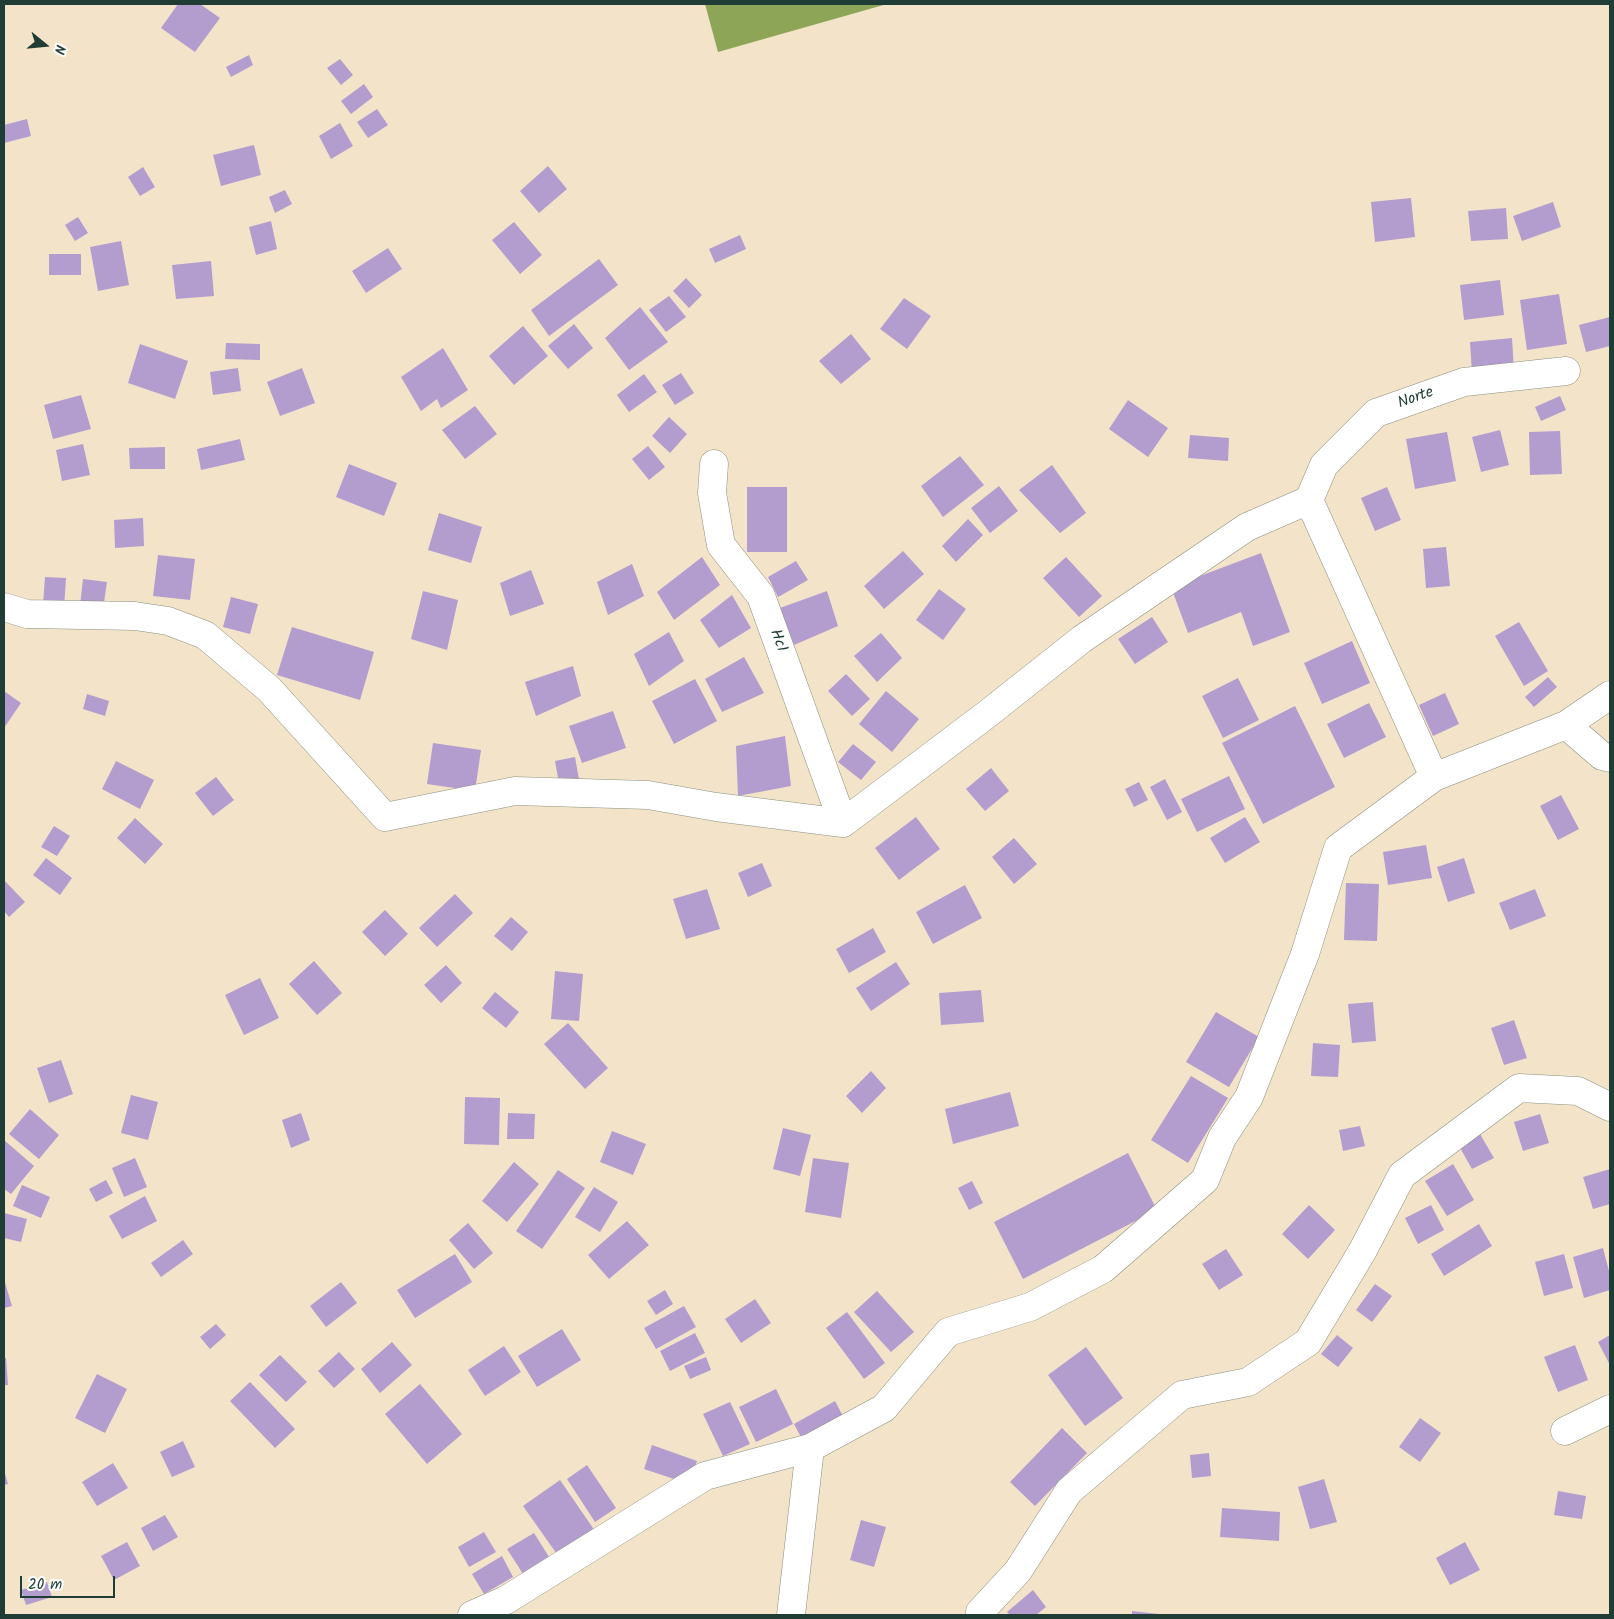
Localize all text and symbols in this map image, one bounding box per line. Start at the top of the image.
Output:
north arrow [20,20,70,70]
text: N [48,42,71,57]
street label: Norte [1395,384,1437,414]
street label: Hc1 [764,627,790,655]
scale bar [22,1566,118,1598]
text: 20 m [28,1573,62,1597]

